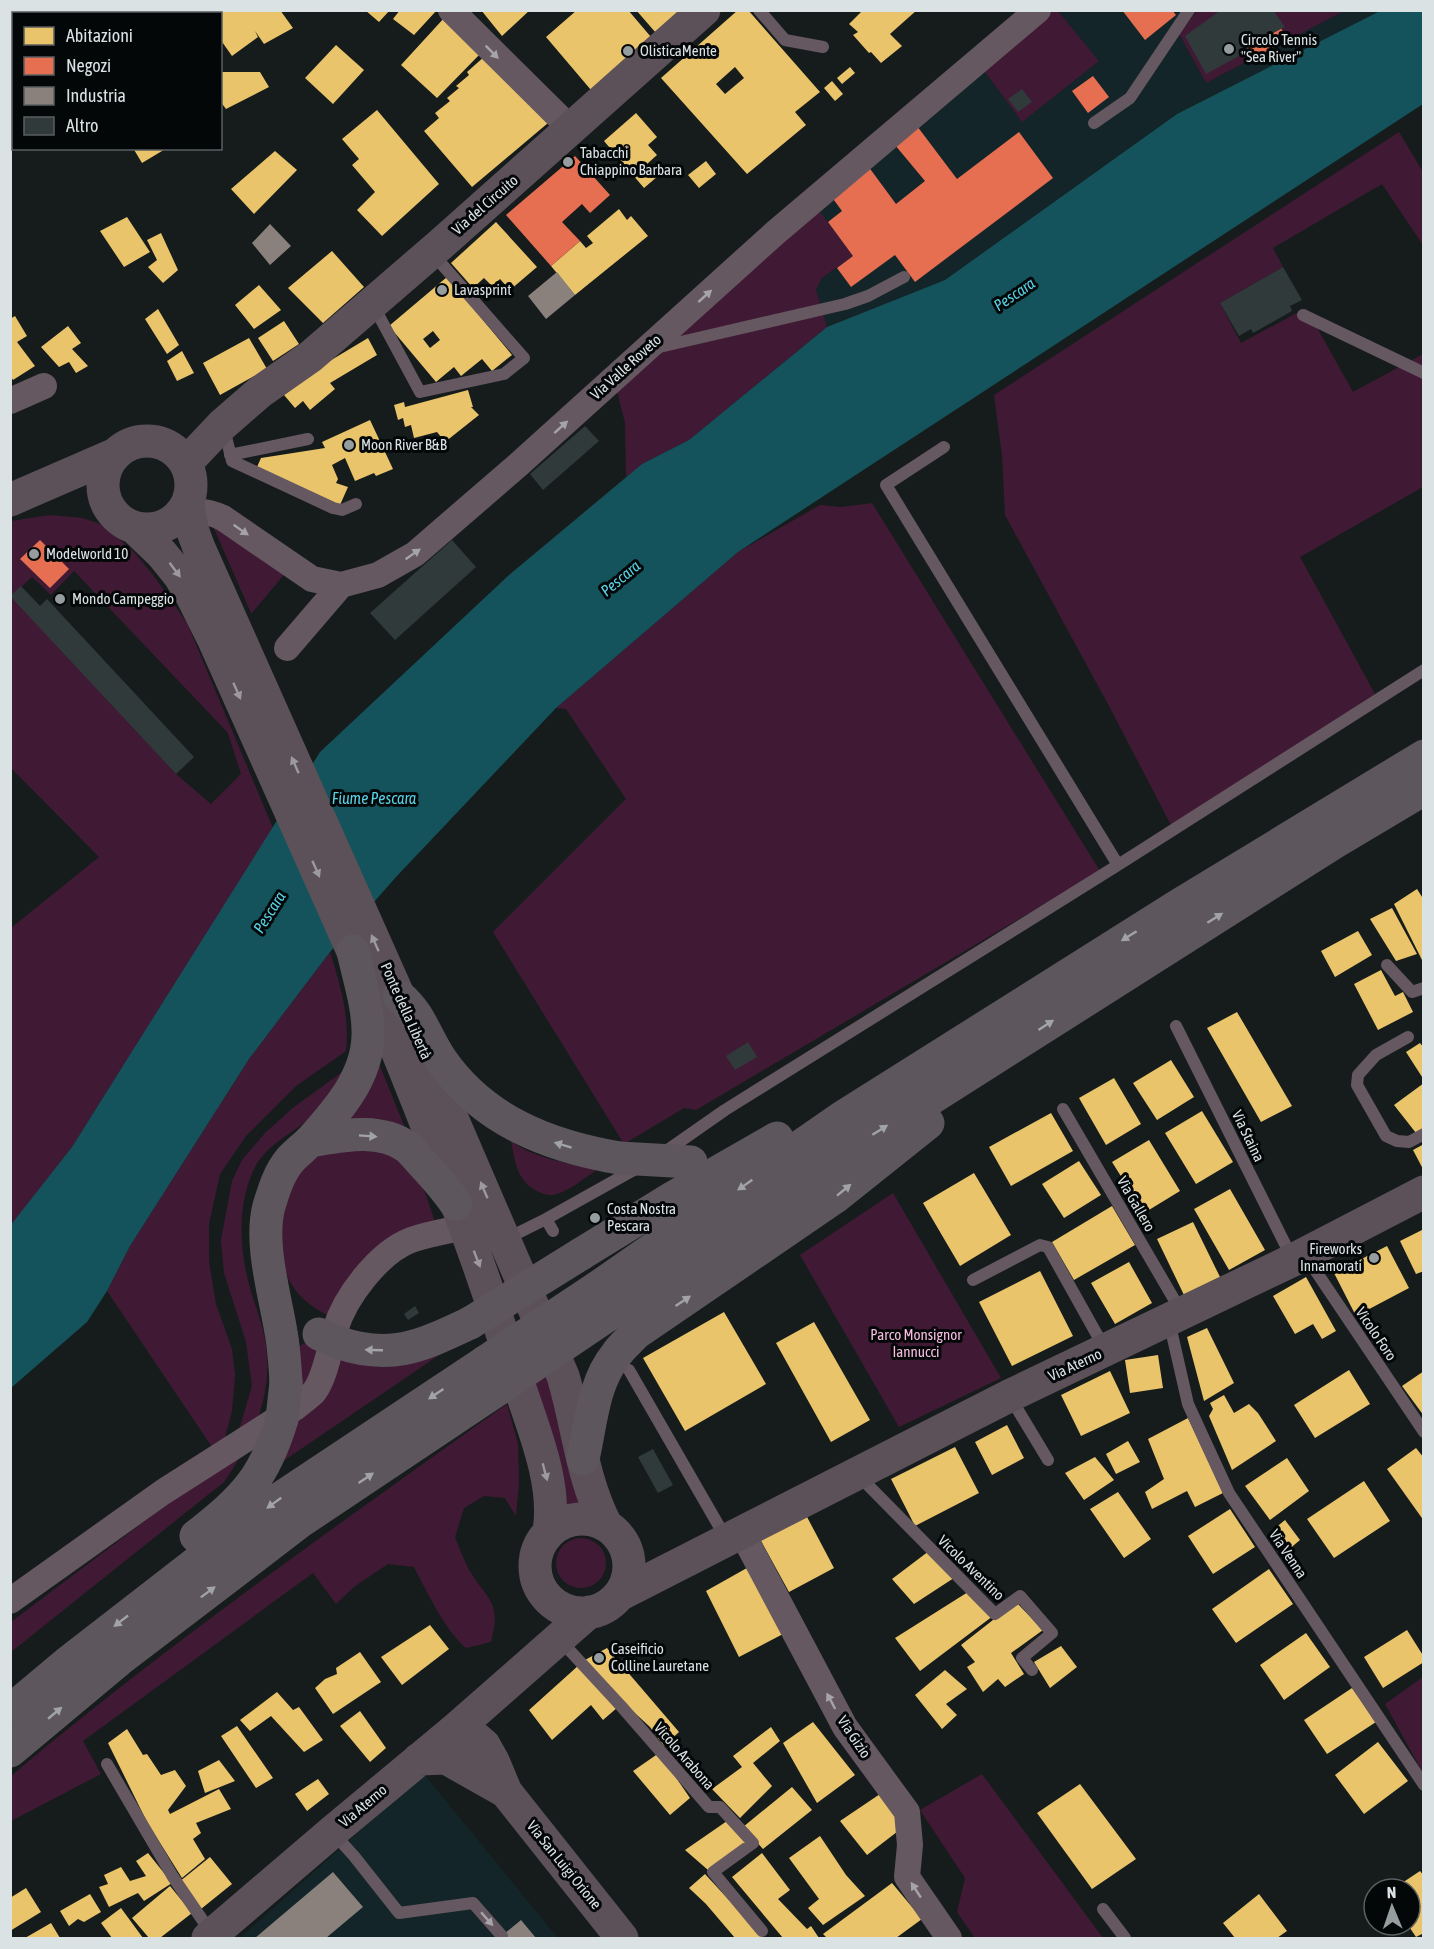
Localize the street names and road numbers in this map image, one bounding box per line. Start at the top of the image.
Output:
street label: Via del Circuito [448,171,521,238]
street label: Via Valle Roveto [587,331,664,403]
street label: Ponte della Libertà [377,960,435,1062]
street label: Via Staina [1229,1107,1268,1164]
street label: Via Gallero [1114,1173,1159,1234]
street label: Vicolo Foro [1352,1304,1400,1364]
street label: Via Aterno [1045,1345,1104,1384]
street label: Via Venna [1266,1526,1311,1581]
street label: Vicolo Aventino [935,1532,1008,1604]
street label: Via Gizio [834,1712,875,1761]
street label: Vicolo Arabona [651,1719,718,1793]
street label: Via Aterno [335,1781,390,1830]
street label: Via San Luigi Orione [524,1817,605,1912]

